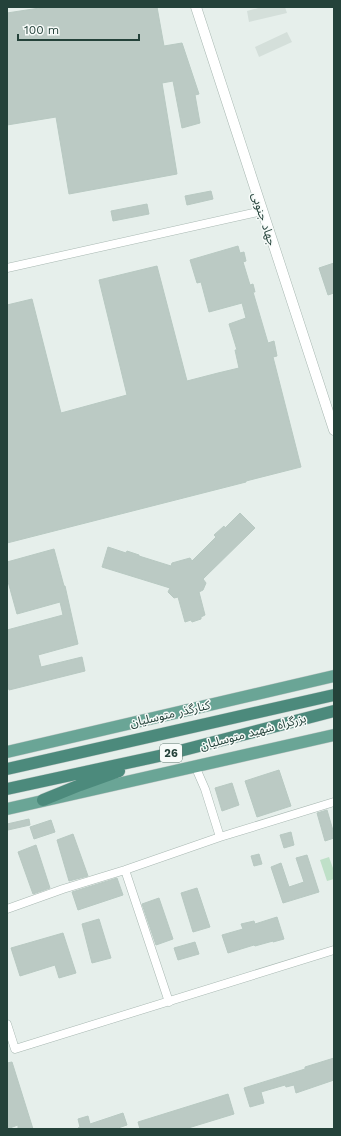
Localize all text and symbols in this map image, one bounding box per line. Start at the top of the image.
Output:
scale bar [18,16,139,42]
text: 100 m [24,23,59,37]
street label: جهاد جنوبی [249,191,279,248]
street label: کنارگذر متوسلیان [129,698,213,730]
street label: بزرگراه شهید متوسلیان [198,711,308,753]
road number: 26 [160,744,182,762]

